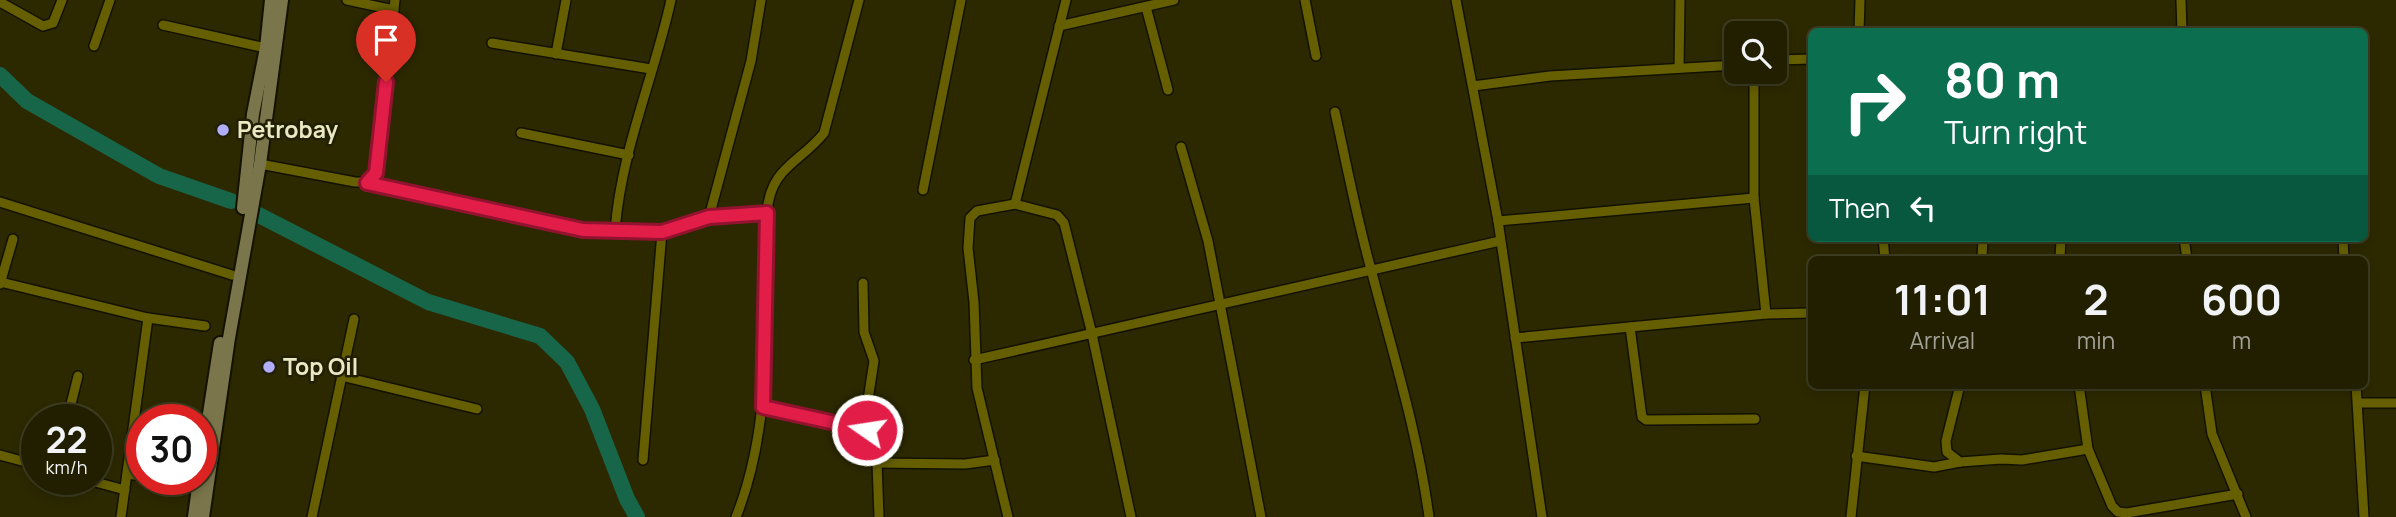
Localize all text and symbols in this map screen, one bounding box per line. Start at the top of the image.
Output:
pin [356,10,416,82]
icon: arrive [367,21,405,59]
map controls [1724,21,1787,84]
button: search [1724,21,1787,84]
text: 80 m [1944,46,2060,113]
icon: right [1829,56,1920,147]
text: Turn right [1944,110,2087,154]
place label: Petrobay [237,113,338,145]
marker: Petrobay [215,122,231,138]
icon: left [1904,189,1942,227]
text: Then [1829,190,1890,226]
text: 11:01 [1894,270,1991,328]
text: 2 [2083,270,2108,328]
text: 600 [2201,270,2282,328]
text: Arrival [1909,324,1975,356]
text: min [2077,324,2115,356]
text: m [2232,324,2251,356]
place label: Top Oil [283,350,358,382]
marker: Top Oil [261,359,277,375]
position arrow [830,393,904,467]
speed limit sign: 30 [126,404,217,495]
text: 22 [46,416,87,464]
text: km/h [46,455,87,479]

